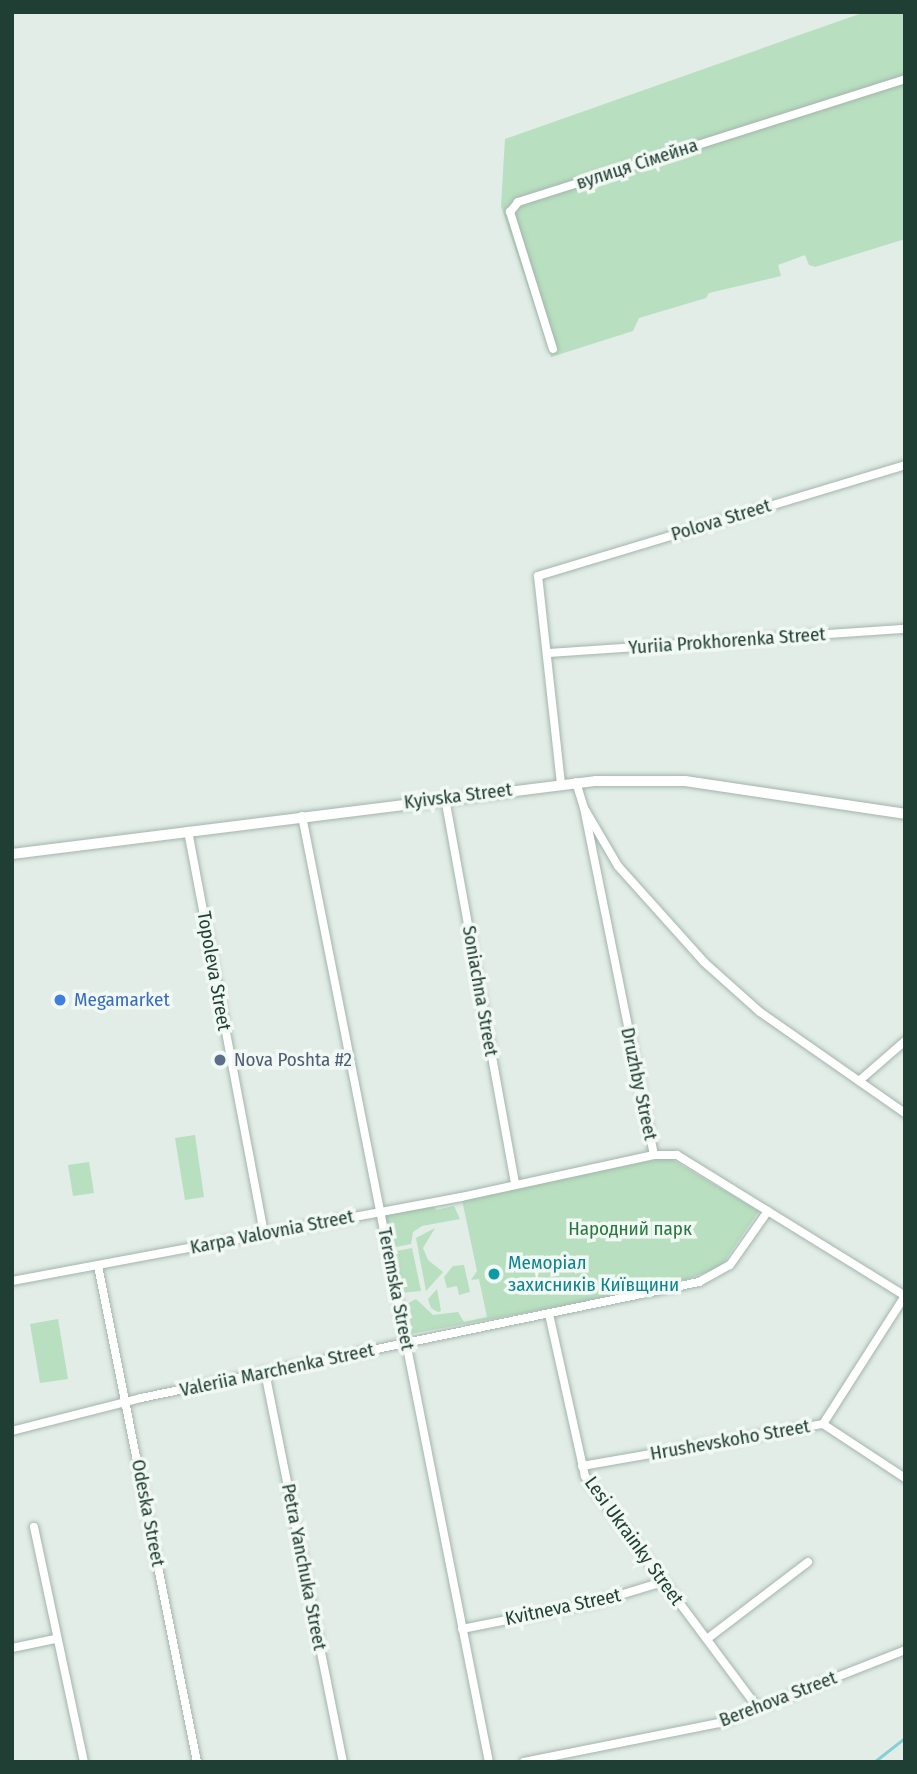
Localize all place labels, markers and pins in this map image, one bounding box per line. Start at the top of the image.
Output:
place label: Megamarket [74,989,170,1011]
marker: Megamarket [52,992,68,1008]
place label: Nova Poshta #2 [234,1049,352,1071]
marker: Nova Poshta #2 [212,1052,228,1068]
place label: Меморіал захисників Київщини [508,1252,679,1296]
marker: Меморіал захисників Київщини [486,1266,502,1282]

